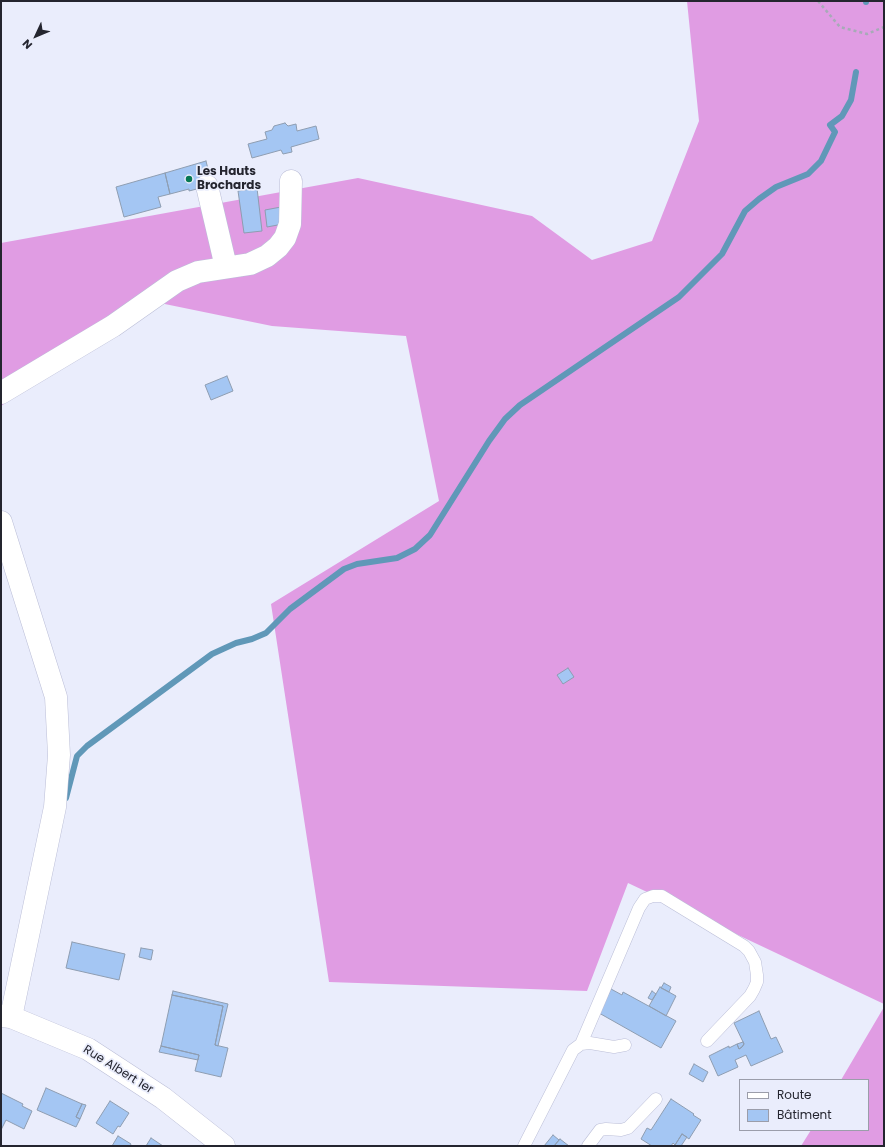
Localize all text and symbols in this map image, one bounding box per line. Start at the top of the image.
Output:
north arrow [16,16,56,56]
text: N [19,36,36,53]
place label: Les Hauts Brochards [197,165,261,193]
marker: Les Hauts Brochards [184,174,194,184]
street label: Rue Albert 1er [80,1043,156,1097]
legend [739,1079,869,1131]
text: Route [777,1086,811,1103]
text: Bâtiment [777,1106,832,1123]

